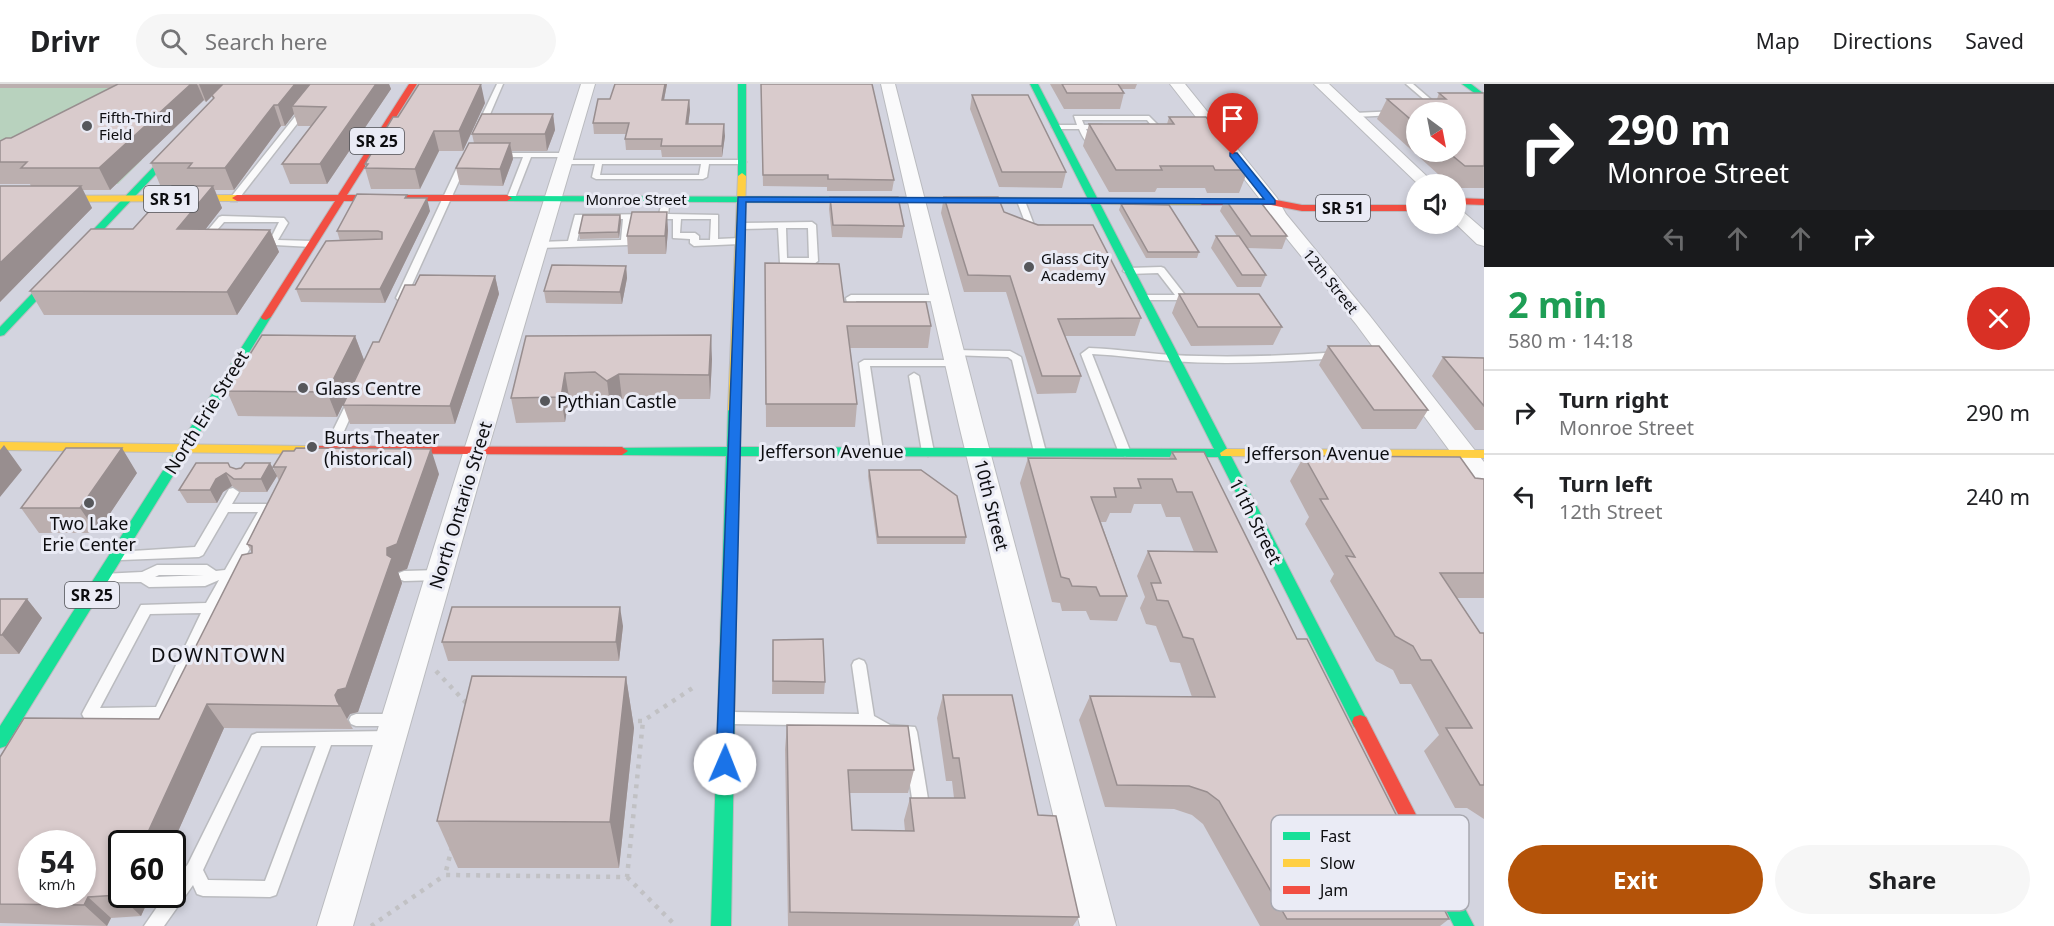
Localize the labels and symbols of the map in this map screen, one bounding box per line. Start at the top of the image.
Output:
pin [1207,93,1258,155]
north arrow [1406,102,1466,162]
place label: Fifth-Third Field [99,107,171,144]
marker: Fifth-Third Field [80,119,94,133]
road number: SR 25 [350,128,404,154]
road number: SR 51 [144,186,198,212]
street label: Monroe Street [585,189,687,209]
road number: SR 51 [1316,195,1370,221]
street label: 12th Street [1299,245,1364,318]
place label: Glass City Academy [1041,248,1109,285]
marker: Glass City Academy [1022,260,1036,274]
street label: North Erie Street [158,345,254,478]
place label: Glass Centre [315,376,421,400]
marker: Glass Centre [296,381,310,395]
place label: Pythian Castle [557,389,677,413]
marker: Pythian Castle [538,394,552,408]
street label: North Ontario Street [423,418,497,592]
place label: Burts Theater (historical) [324,425,440,470]
street label: Jefferson Avenue [758,439,904,463]
marker: Burts Theater (historical) [305,440,319,454]
street label: Jefferson Avenue [1244,441,1390,465]
street label: 10th Street [969,457,1015,554]
street label: 11th Street [1224,474,1288,568]
marker: Two Lake Erie Center [82,496,96,510]
place label: Two Lake Erie Center [42,511,136,556]
road number: SR 25 [65,582,119,608]
district label: DOWNTOWN [151,641,287,668]
position arrow [693,732,757,796]
legend [1271,815,1469,911]
text: Fast [1320,825,1351,847]
speed limit sign: 60 [108,830,186,908]
text: Slow [1320,852,1355,874]
text: Jam [1318,879,1348,901]

